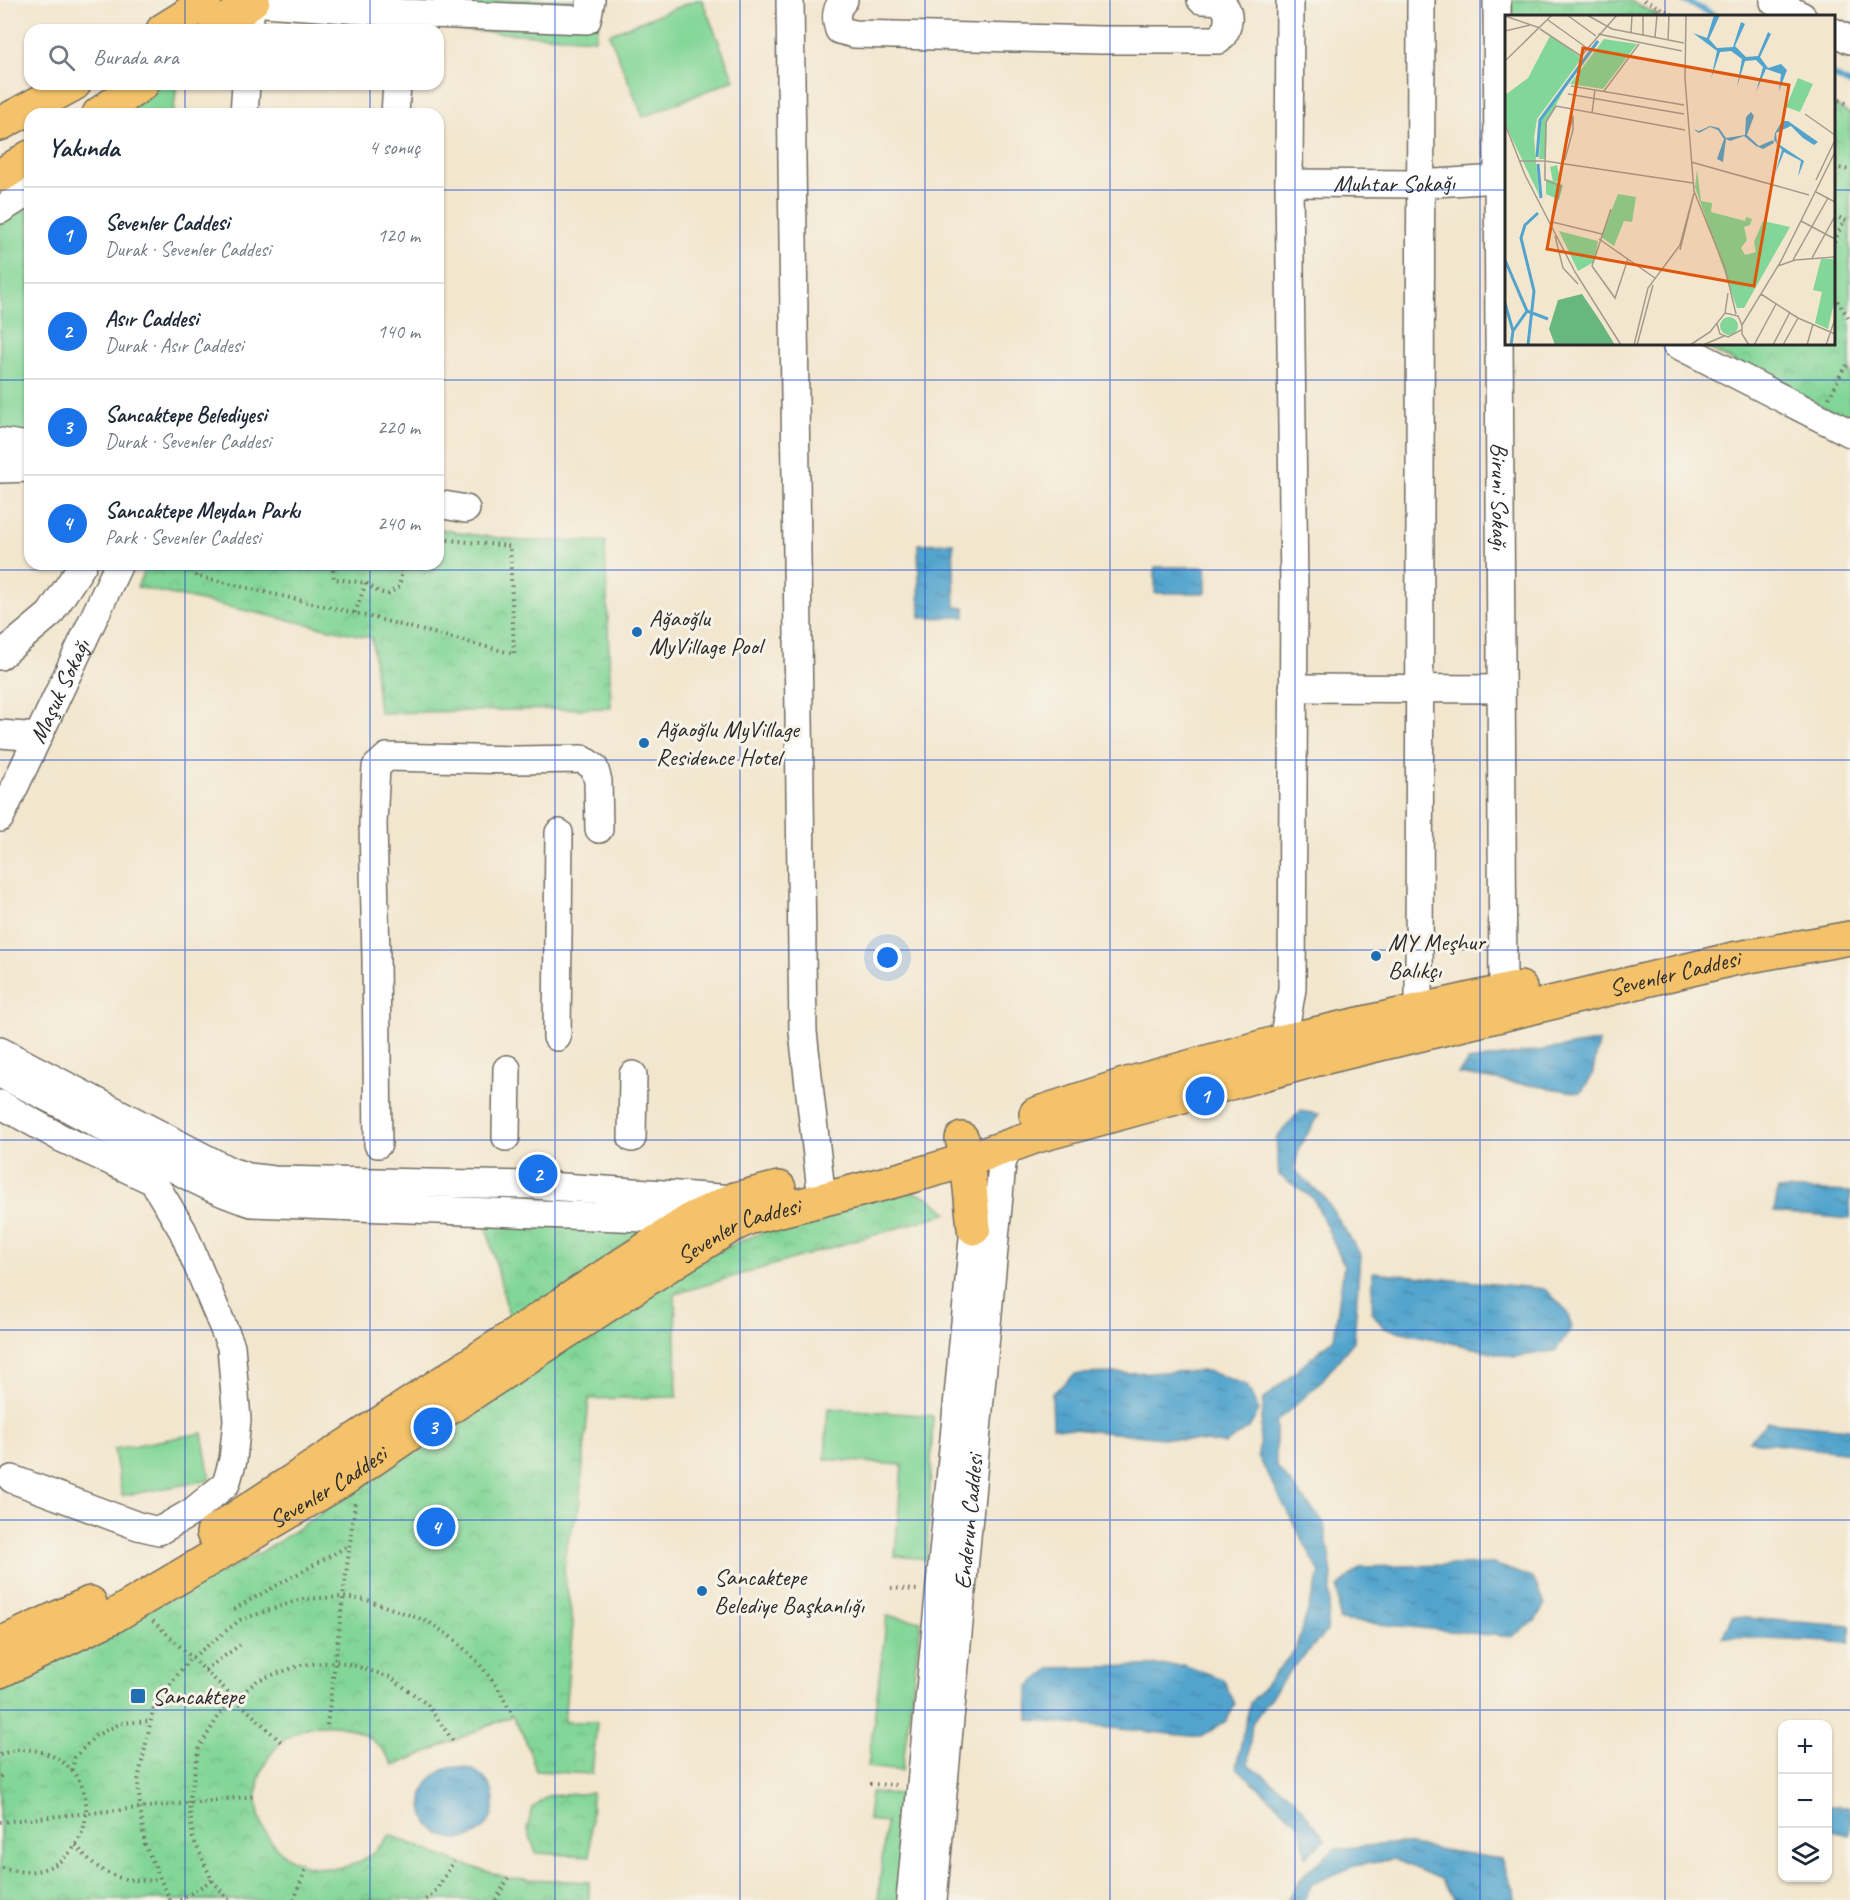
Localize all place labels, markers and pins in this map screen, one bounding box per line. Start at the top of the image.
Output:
place label: Ağaoğlu MyVillage Pool [649,603,766,661]
marker: Ağaoğlu MyVillage Pool [630,625,644,639]
place label: Ağaoğlu MyVillage Residence Hotel [656,714,801,772]
marker: Ağaoğlu MyVillage Residence Hotel [637,736,651,750]
place label: MY Meşhur Balıkçı [1388,927,1487,985]
marker: MY Meşhur Balıkçı [1369,949,1383,963]
pin: 1 [1186,1074,1224,1118]
pin: 2 [518,1152,558,1196]
pin: 3 [414,1404,452,1450]
pin: 4 [416,1504,456,1550]
place label: Sancaktepe Belediye Başkanlığı [714,1562,865,1620]
marker: Sancaktepe Belediye Başkanlığı [695,1584,709,1598]
place label: Sancaktepe [152,1681,246,1711]
marker: Sancaktepe [129,1687,147,1705]

